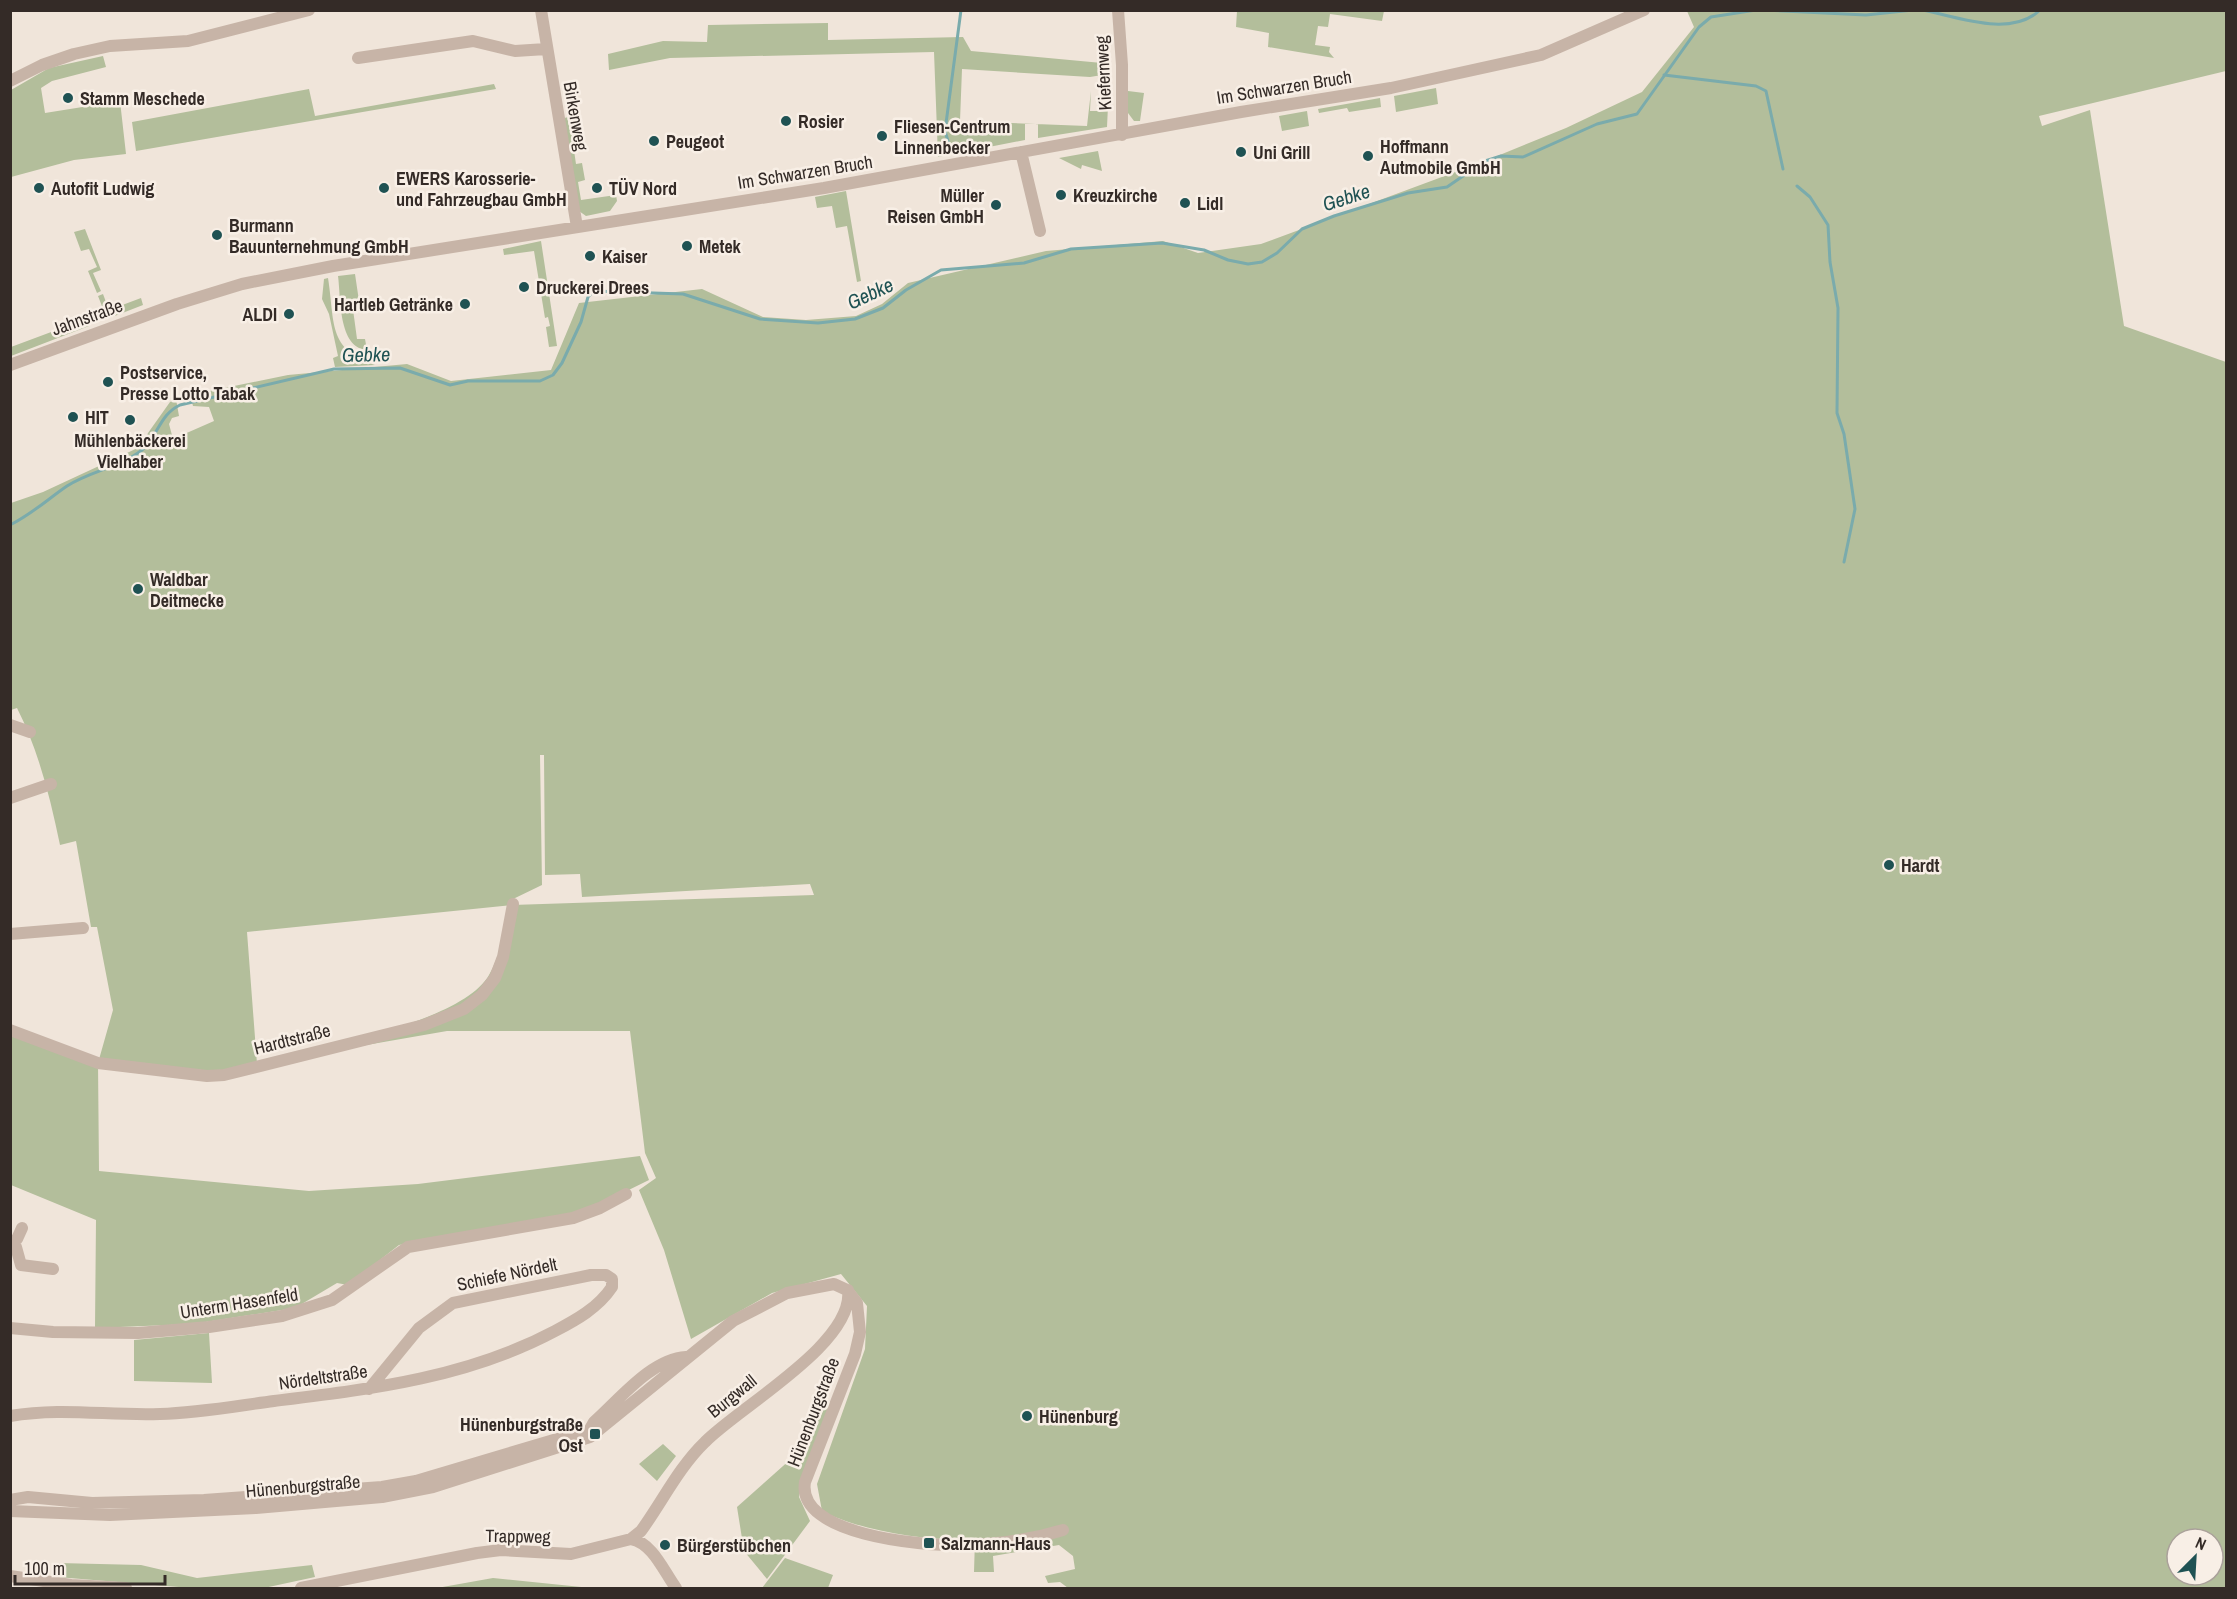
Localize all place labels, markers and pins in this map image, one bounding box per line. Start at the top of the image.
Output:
place label: Stamm Meschede [80,86,205,111]
marker: Stamm Meschede [61,91,75,105]
place label: Rosier [798,109,844,134]
marker: Rosier [779,114,793,128]
place label: Fliesen-Centrum Linnenbecker [894,114,1010,160]
place label: Peugeot [666,129,724,154]
marker: Fliesen-Centrum Linnenbecker [875,129,889,143]
marker: Peugeot [647,134,661,148]
place label: Hoffmann Autmobile GmbH [1380,134,1501,180]
place label: Uni Grill [1253,140,1310,165]
marker: Uni Grill [1234,145,1248,159]
marker: Hoffmann Autmobile GmbH [1361,149,1375,163]
place label: EWERS Karosserie- und Fahrzeugbau GmbH [396,166,567,212]
place label: Autofit Ludwig [51,176,154,201]
place label: TÜV Nord [609,176,677,201]
marker: Autofit Ludwig [32,181,46,195]
marker: EWERS Karosserie- und Fahrzeugbau GmbH [377,181,391,195]
marker: TÜV Nord [590,181,604,195]
place label: Müller Reisen GmbH [887,183,984,229]
place label: Kreuzkirche [1073,183,1158,208]
marker: Kreuzkirche [1054,188,1068,202]
place label: Lidl [1197,191,1223,216]
marker: Lidl [1178,196,1192,210]
marker: Müller Reisen GmbH [989,198,1003,212]
place label: Burmann Bauunternehmung GmbH [229,213,409,259]
marker: Burmann Bauunternehmung GmbH [210,228,224,242]
place label: Metek [699,234,742,259]
marker: Metek [680,239,694,253]
place label: Kaiser [602,244,647,269]
marker: Kaiser [583,249,597,263]
place label: Druckerei Drees [536,275,649,300]
marker: Druckerei Drees [517,280,531,294]
place label: Hartleb Getränke [334,292,453,317]
marker: Hartleb Getränke [458,297,472,311]
place label: ALDI [243,302,277,327]
marker: ALDI [282,307,296,321]
place label: Postservice, Presse Lotto Tabak [120,360,256,406]
marker: Postservice, Presse Lotto Tabak [101,375,115,389]
place label: HIT [85,405,109,430]
marker: HIT [66,410,80,424]
marker: Mühlenbäckerei Vielhaber [123,413,137,427]
place label: Mühlenbäckerei Vielhaber [74,428,186,474]
place label: Waldbar Deitmecke [150,567,224,613]
marker: Waldbar Deitmecke [131,582,145,596]
place label: Hardt [1901,853,1940,878]
marker: Hardt [1882,858,1896,872]
place label: Hünenburg [1039,1404,1118,1429]
marker: Hünenburg [1020,1409,1034,1423]
place label: Hünenburgstraße Ost [460,1412,583,1458]
marker: Hünenburgstraße Ost [588,1427,602,1441]
place label: Salzmann-Haus [941,1531,1051,1556]
place label: Bürgerstübchen [677,1533,791,1558]
marker: Salzmann-Haus [922,1536,936,1550]
marker: Bürgerstübchen [658,1538,672,1552]

